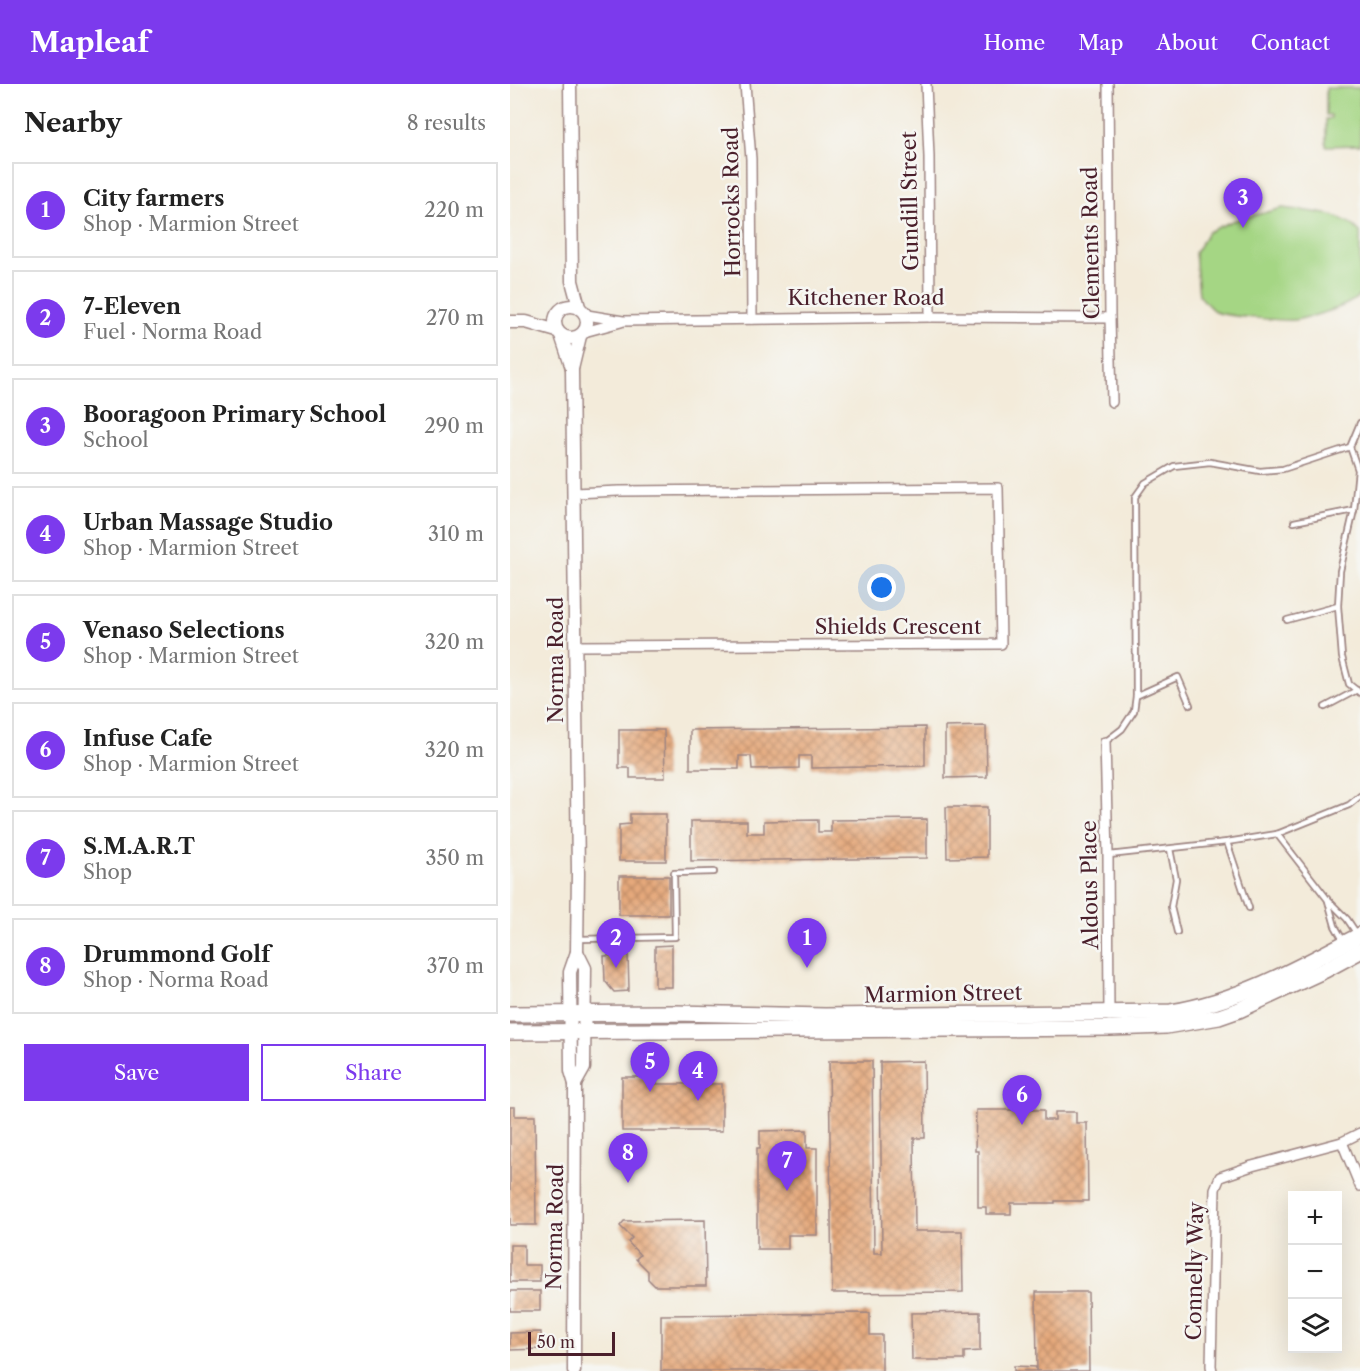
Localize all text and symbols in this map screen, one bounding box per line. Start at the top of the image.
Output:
text: Mapleaf [30,25,149,59]
text: Home [984,30,1045,55]
text: Map [1078,30,1123,55]
text: About [1156,30,1218,55]
text: Contact [1251,30,1330,55]
text: Nearby [24,107,122,139]
text: 8 results [407,111,486,135]
street label: Horrocks Road [718,126,745,277]
street label: Gundill Street [896,130,923,271]
street label: Clements Road [1077,166,1104,320]
pin: 3 [1224,178,1262,228]
text: City farmers [83,185,225,212]
text: 1 [41,198,50,222]
text: 220 m [424,198,484,222]
text: Shop · Marmion Street [83,212,299,236]
street label: Kitchener Road [788,285,945,310]
text: 7-Eleven [83,293,181,320]
text: 2 [40,306,51,330]
text: 270 m [426,306,484,330]
text: Fuel · Norma Road [83,320,262,344]
text: Booragoon Primary School [83,401,386,428]
text: 3 [40,414,51,438]
text: 290 m [424,414,484,438]
text: School [83,428,148,452]
text: Urban Massage Studio [83,509,333,536]
text: 4 [40,522,51,546]
text: 310 m [428,522,484,546]
text: Shop · Marmion Street [83,536,299,560]
your location [867,573,896,602]
street label: Norma Road [543,597,568,723]
street label: Shields Crescent [815,614,982,639]
text: Venaso Selections [83,617,285,644]
text: 5 [40,630,51,654]
text: 320 m [425,630,484,654]
text: Shop · Marmion Street [83,644,299,668]
text: Infuse Cafe [83,725,212,752]
text: 6 [40,738,51,762]
text: 320 m [425,738,484,762]
text: Shop · Marmion Street [83,752,299,776]
street label: Aldous Place [1076,820,1103,951]
text: S.M.A.R.T [83,833,195,860]
text: 7 [40,846,51,870]
text: 350 m [426,846,484,870]
text: Shop [83,860,132,884]
pin: 2 [596,918,636,968]
pin: 1 [788,918,826,968]
text: Drummond Golf [83,941,270,968]
text: 8 [39,954,52,978]
text: 370 m [427,954,484,978]
text: Shop · Norma Road [83,968,269,992]
street label: Marmion Street [864,980,1023,1007]
pin: 5 [630,1042,670,1092]
button: Save [24,1044,249,1101]
button: Share [261,1044,486,1101]
pin: 4 [678,1052,717,1101]
pin: 6 [1002,1076,1042,1125]
pin: 8 [608,1134,648,1183]
pin: 7 [768,1142,806,1191]
street label: Norma Road [541,1163,568,1290]
map controls [1288,1191,1342,1353]
button: + [1288,1191,1342,1245]
street label: Connelly Way [1181,1201,1208,1341]
button: − [1288,1245,1342,1299]
button: layers [1288,1299,1342,1353]
scale bar [528,1329,615,1356]
text: 50 m [537,1332,575,1352]

